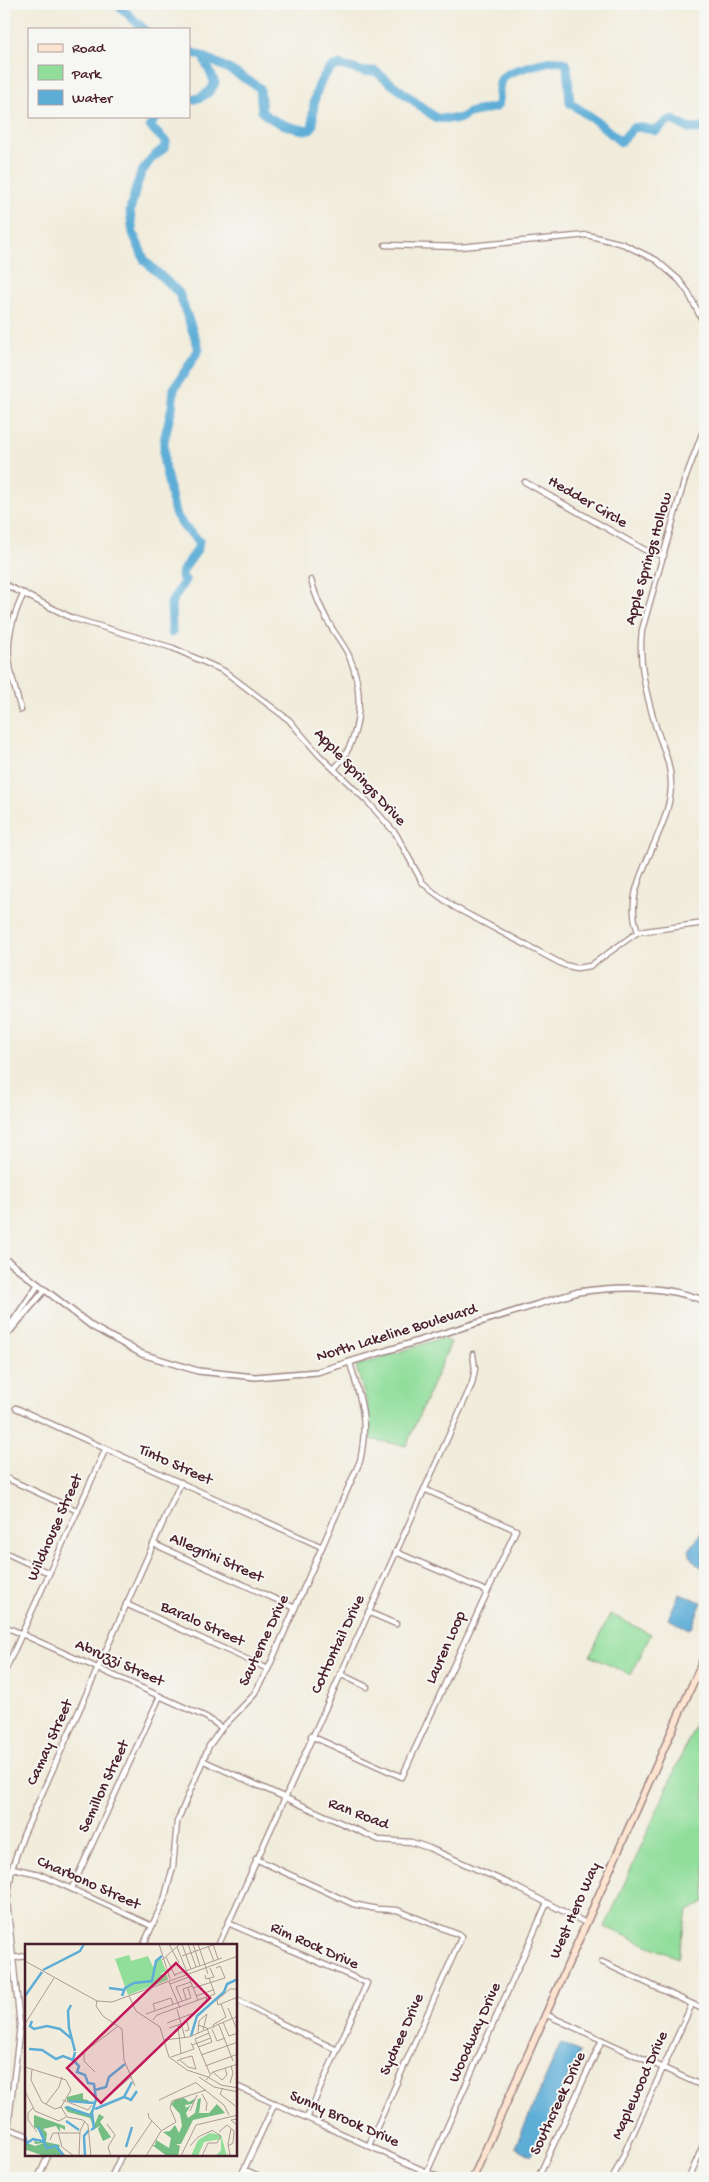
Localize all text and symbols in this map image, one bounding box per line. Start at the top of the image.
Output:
legend [28,28,190,118]
text: Road [72,40,106,58]
text: Park [71,66,102,84]
text: Water [72,90,114,108]
street label: Hedder Circle [544,473,631,534]
street label: Apple Springs Hollow [622,490,678,627]
street label: Apple Springs Drive [309,725,410,831]
street label: North Lakeline Boulevard [314,1300,481,1367]
street label: Tinto Street [134,1441,216,1491]
street label: Wildhouse Street [24,1470,89,1584]
street label: Allegrini Street [166,1530,267,1589]
street label: Sauterne Drive [236,1592,295,1690]
street label: Cottontail Drive [308,1592,371,1698]
street label: Baralo Street [156,1598,248,1653]
street label: Lauren Loop [422,1608,472,1687]
street label: Abruzzi Street [72,1636,168,1693]
street label: Camay Street [24,1696,79,1789]
street label: Semillon Street [75,1736,135,1836]
street label: Ran Road [325,1795,393,1836]
street label: Charbono Street [33,1853,144,1916]
street label: West Hero Way [546,1860,606,1962]
street label: Rim Rock Drive [267,1919,362,1975]
inset map [25,1944,238,2157]
street label: Woodway Drive [445,1979,507,2086]
street label: Sydnee Drive [377,1991,430,2079]
street label: Maplewood Drive [609,2028,674,2143]
street label: Southcreek Drive [527,2049,592,2159]
street label: Sunny Brook Drive [286,2087,402,2153]

